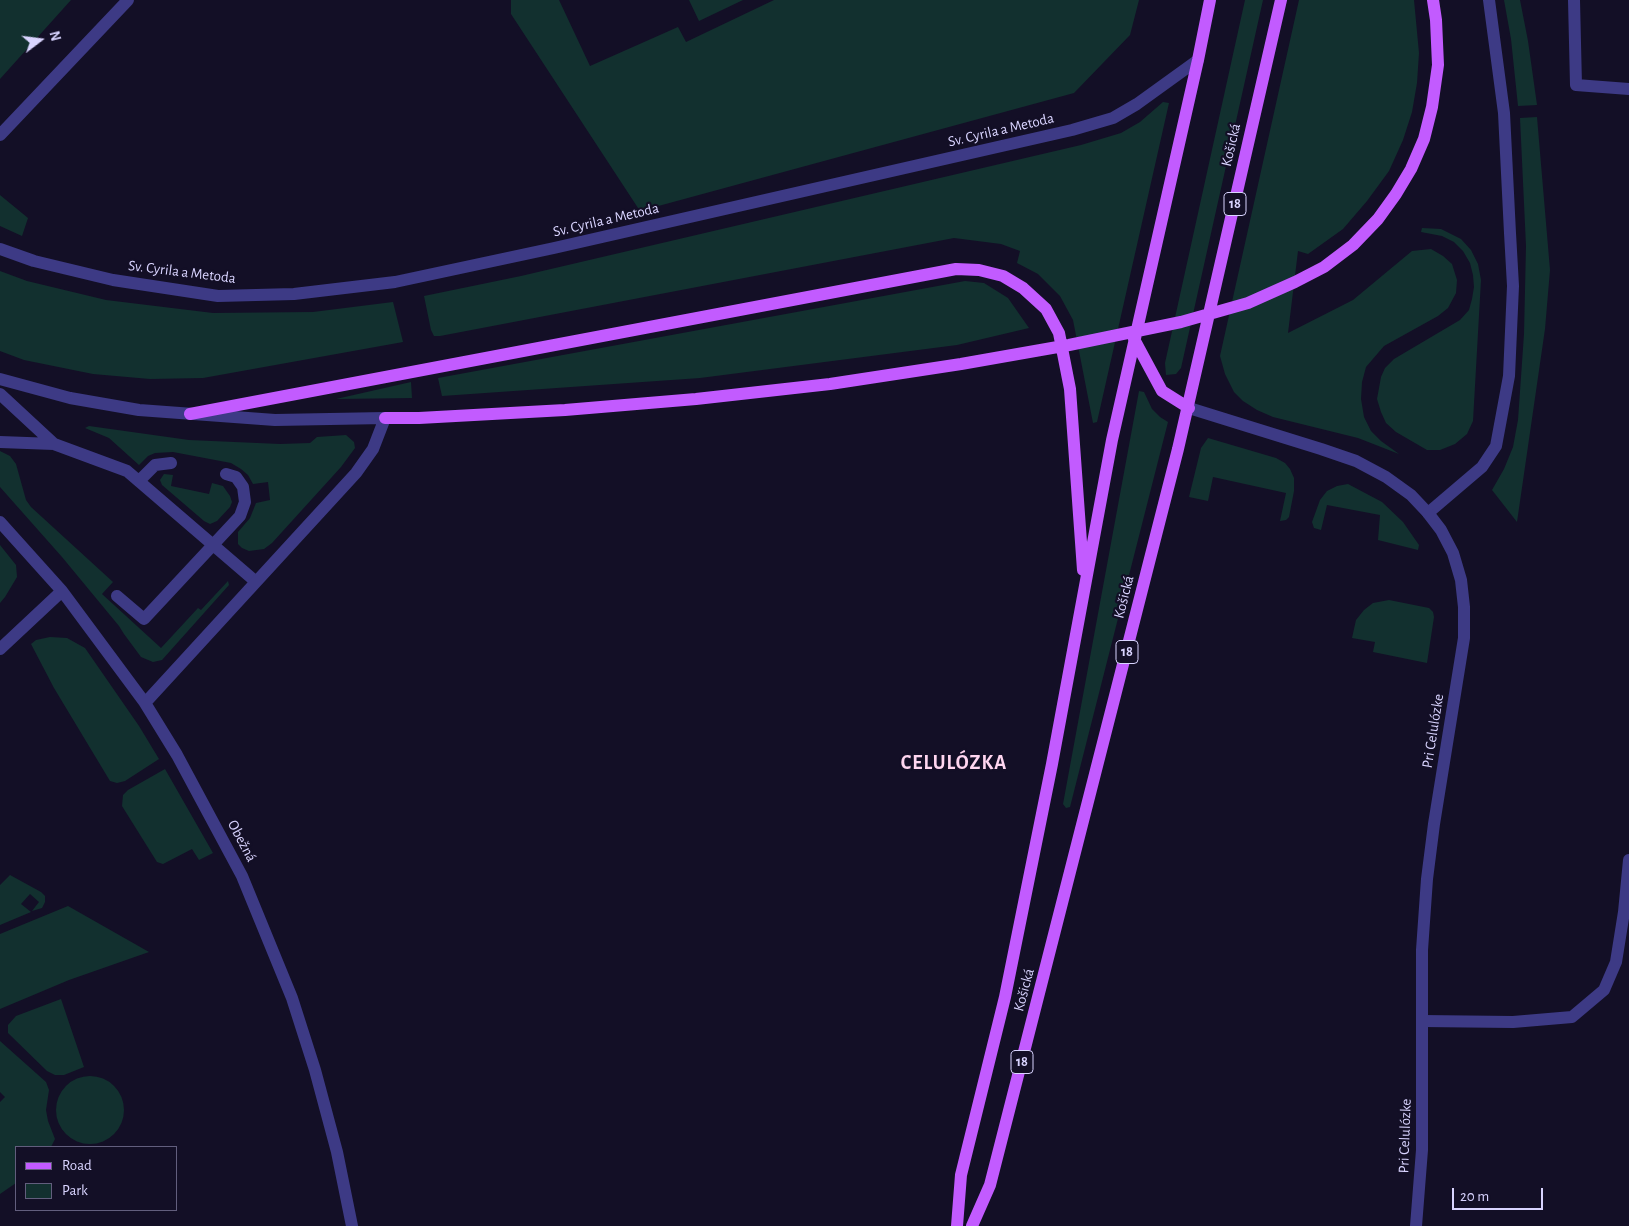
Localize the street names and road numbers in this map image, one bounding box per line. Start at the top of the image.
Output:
street label: Sv. Cyrila a Metoda [946,109,1056,151]
street label: Košická [1217,122,1245,168]
road number: 18 [1224,192,1246,215]
street label: Sv. Cyrila a Metoda [551,199,661,241]
street label: Sv. Cyrila a Metoda [127,256,237,288]
street label: Košická [1110,574,1138,620]
road number: 18 [1116,640,1138,664]
street label: Pri Celulózke [1418,693,1448,769]
street label: Obežná [223,817,261,865]
street label: Košická [1010,967,1038,1013]
road number: 18 [1011,1050,1033,1074]
street label: Pri Celulózke [1395,1098,1415,1174]

